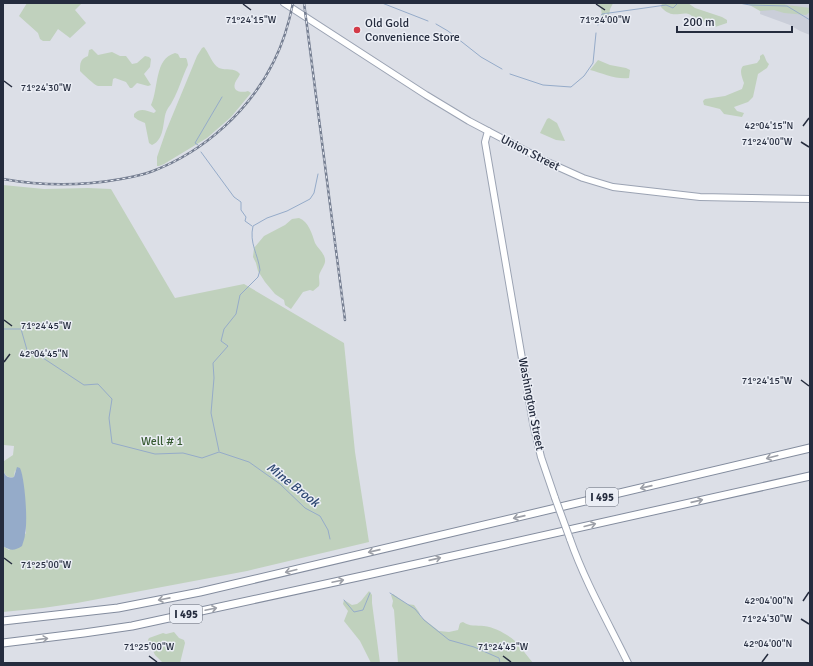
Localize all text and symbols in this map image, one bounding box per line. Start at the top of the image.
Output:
scale bar [677,8,792,34]
text: 71°24'15"W [226,14,277,26]
text: 71°24'00"W [580,14,631,26]
text: 200 m [683,15,715,30]
place label: Old Gold Convenience Store [365,16,460,45]
marker: Old Gold Convenience Store [352,25,362,35]
text: 71°24'30"W [21,82,72,94]
text: 42°04'15"N [745,120,793,132]
street label: Union Street [498,132,562,174]
text: 71°24'00"W [742,136,793,148]
text: 71°24'45"W [21,320,72,332]
text: 42°04'45"N [20,348,68,360]
street label: Washington Street [515,356,547,452]
text: 71°24'15"W [742,375,793,387]
park label: Well # 1 [141,434,183,449]
one-way arrow [766,454,779,461]
water label: Mine Brook [263,459,324,512]
one-way arrow [639,484,652,491]
road number: I 495 [586,488,618,506]
one-way arrow [690,497,703,505]
one-way arrow [513,513,526,521]
one-way arrow [583,521,596,529]
one-way arrow [368,547,381,555]
one-way arrow [429,555,442,563]
text: 71°25'00"W [21,559,72,571]
one-way arrow [284,567,297,575]
one-way arrow [331,576,344,584]
text: 42°04'00"N [745,595,793,607]
one-way arrow [158,596,171,604]
road number: I 495 [170,605,202,623]
one-way arrow [204,605,217,613]
text: 71°24'30"W [742,613,793,625]
one-way arrow [35,635,48,642]
text: 42°04'00"N [744,638,792,650]
text: 71°25'00"W [124,641,175,653]
text: 71°24'45"W [478,641,529,653]

